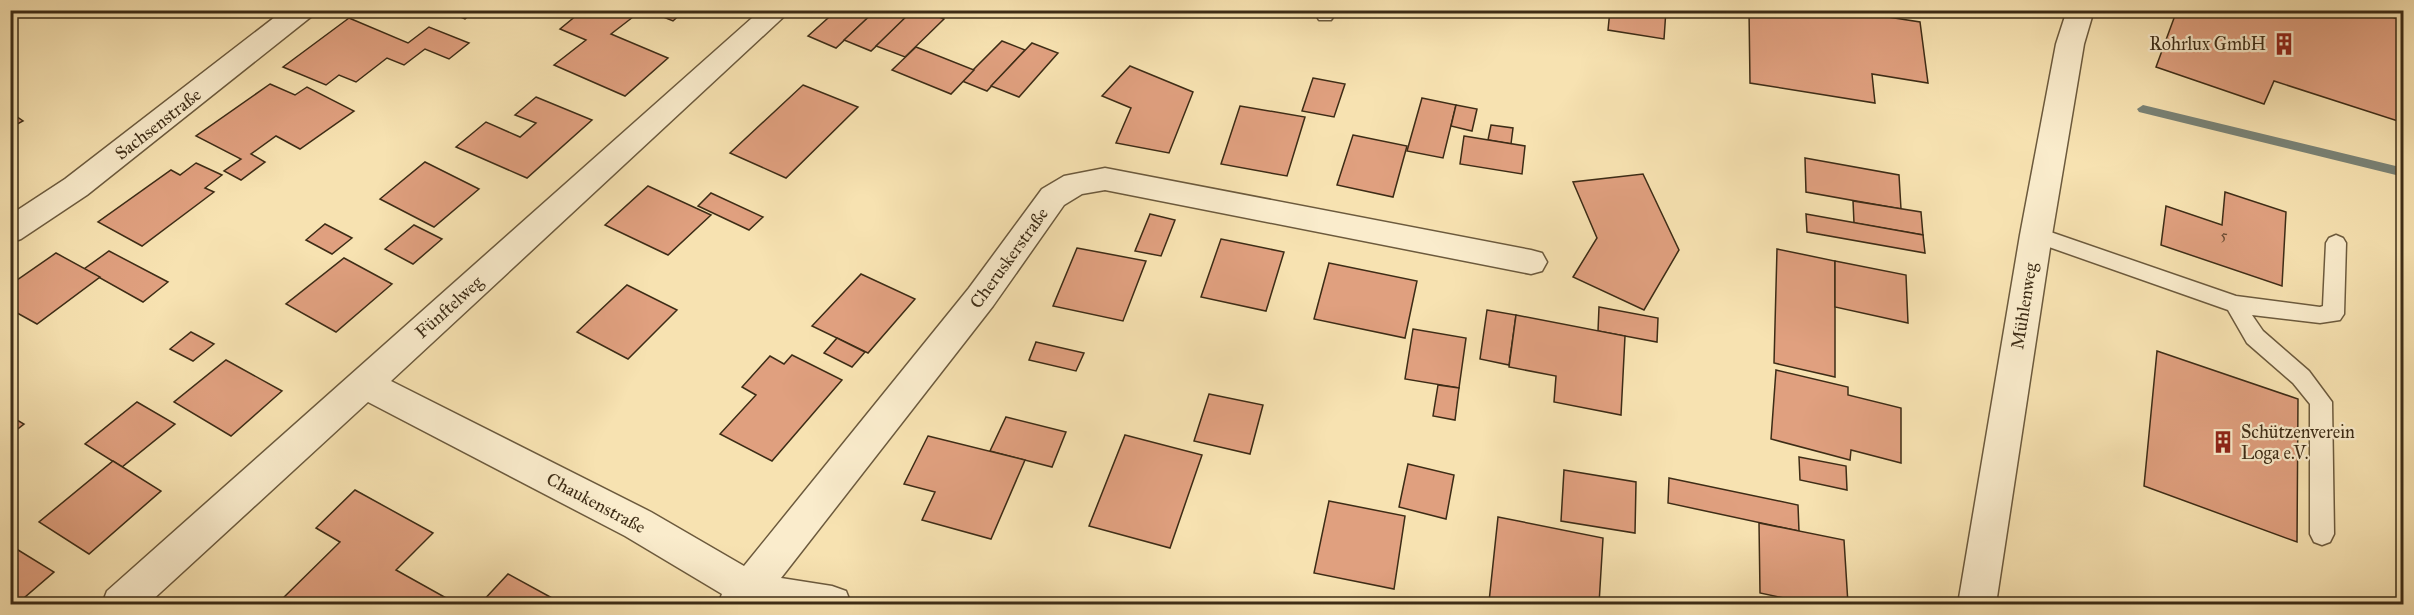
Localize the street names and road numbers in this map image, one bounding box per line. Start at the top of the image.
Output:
street label: Sachsenstraße [110,83,206,165]
street label: Cheruskerstraße [965,203,1053,313]
street label: Mühlenweg [2006,261,2043,351]
street label: Fünftelweg [411,271,488,344]
street label: Chaukenstraße [543,468,649,538]

